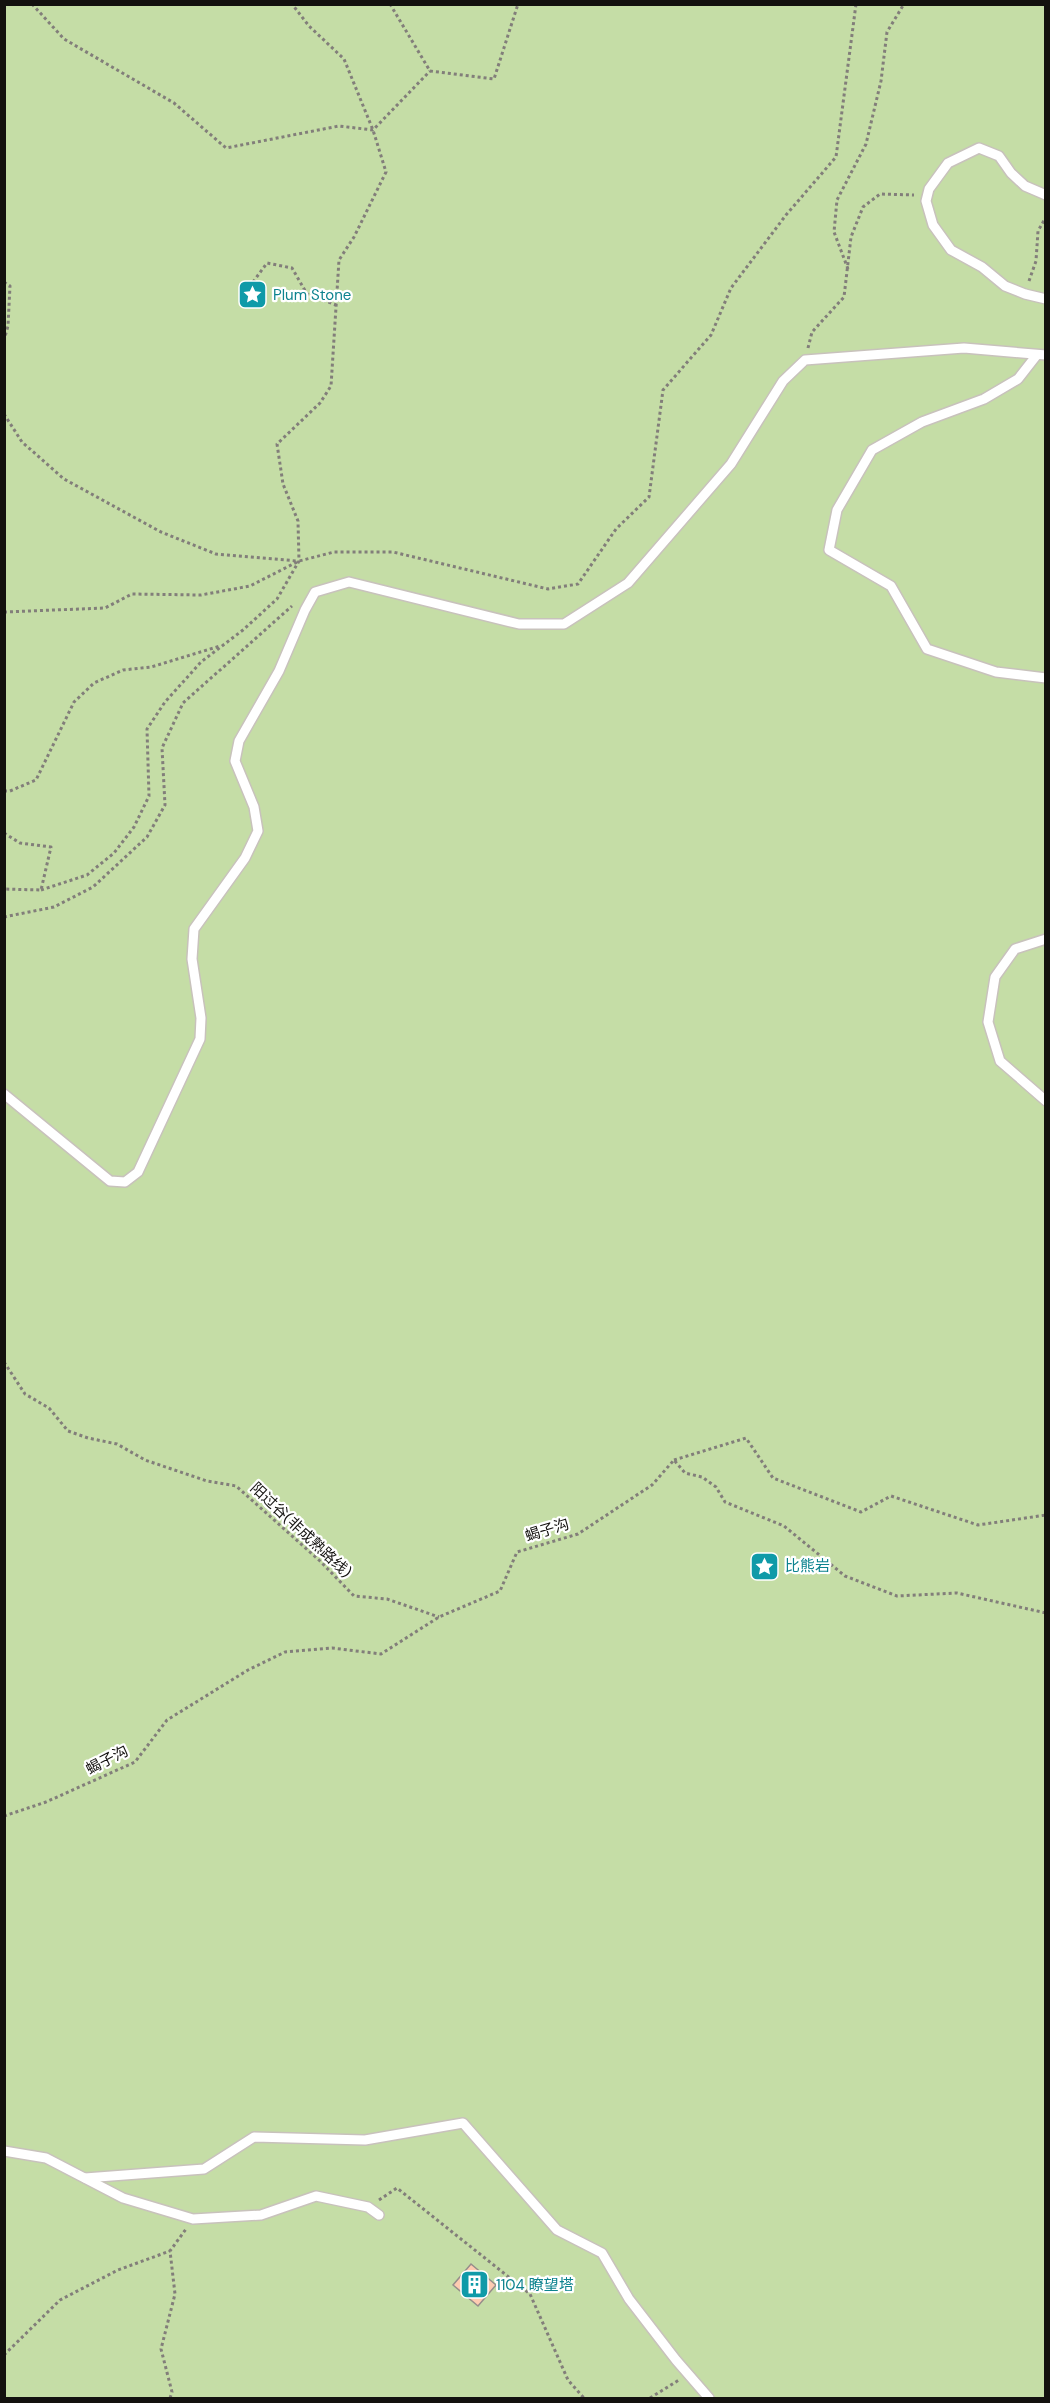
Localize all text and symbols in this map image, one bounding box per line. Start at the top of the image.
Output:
place icon: Plum Stone [236,279,268,311]
place label: Plum Stone [273,285,351,305]
street label: 阳过谷(非成熟路线) [246,1478,356,1582]
street label: 蝎子沟 [523,1514,571,1546]
place icon: 比熊岩 [748,1550,780,1582]
place label: 比熊岩 [785,1556,830,1576]
street label: 蝎子沟 [82,1741,132,1779]
building icon: 1104 瞭望塔 [459,2269,491,2301]
place label: 1104 瞭望塔 [496,2275,574,2295]

